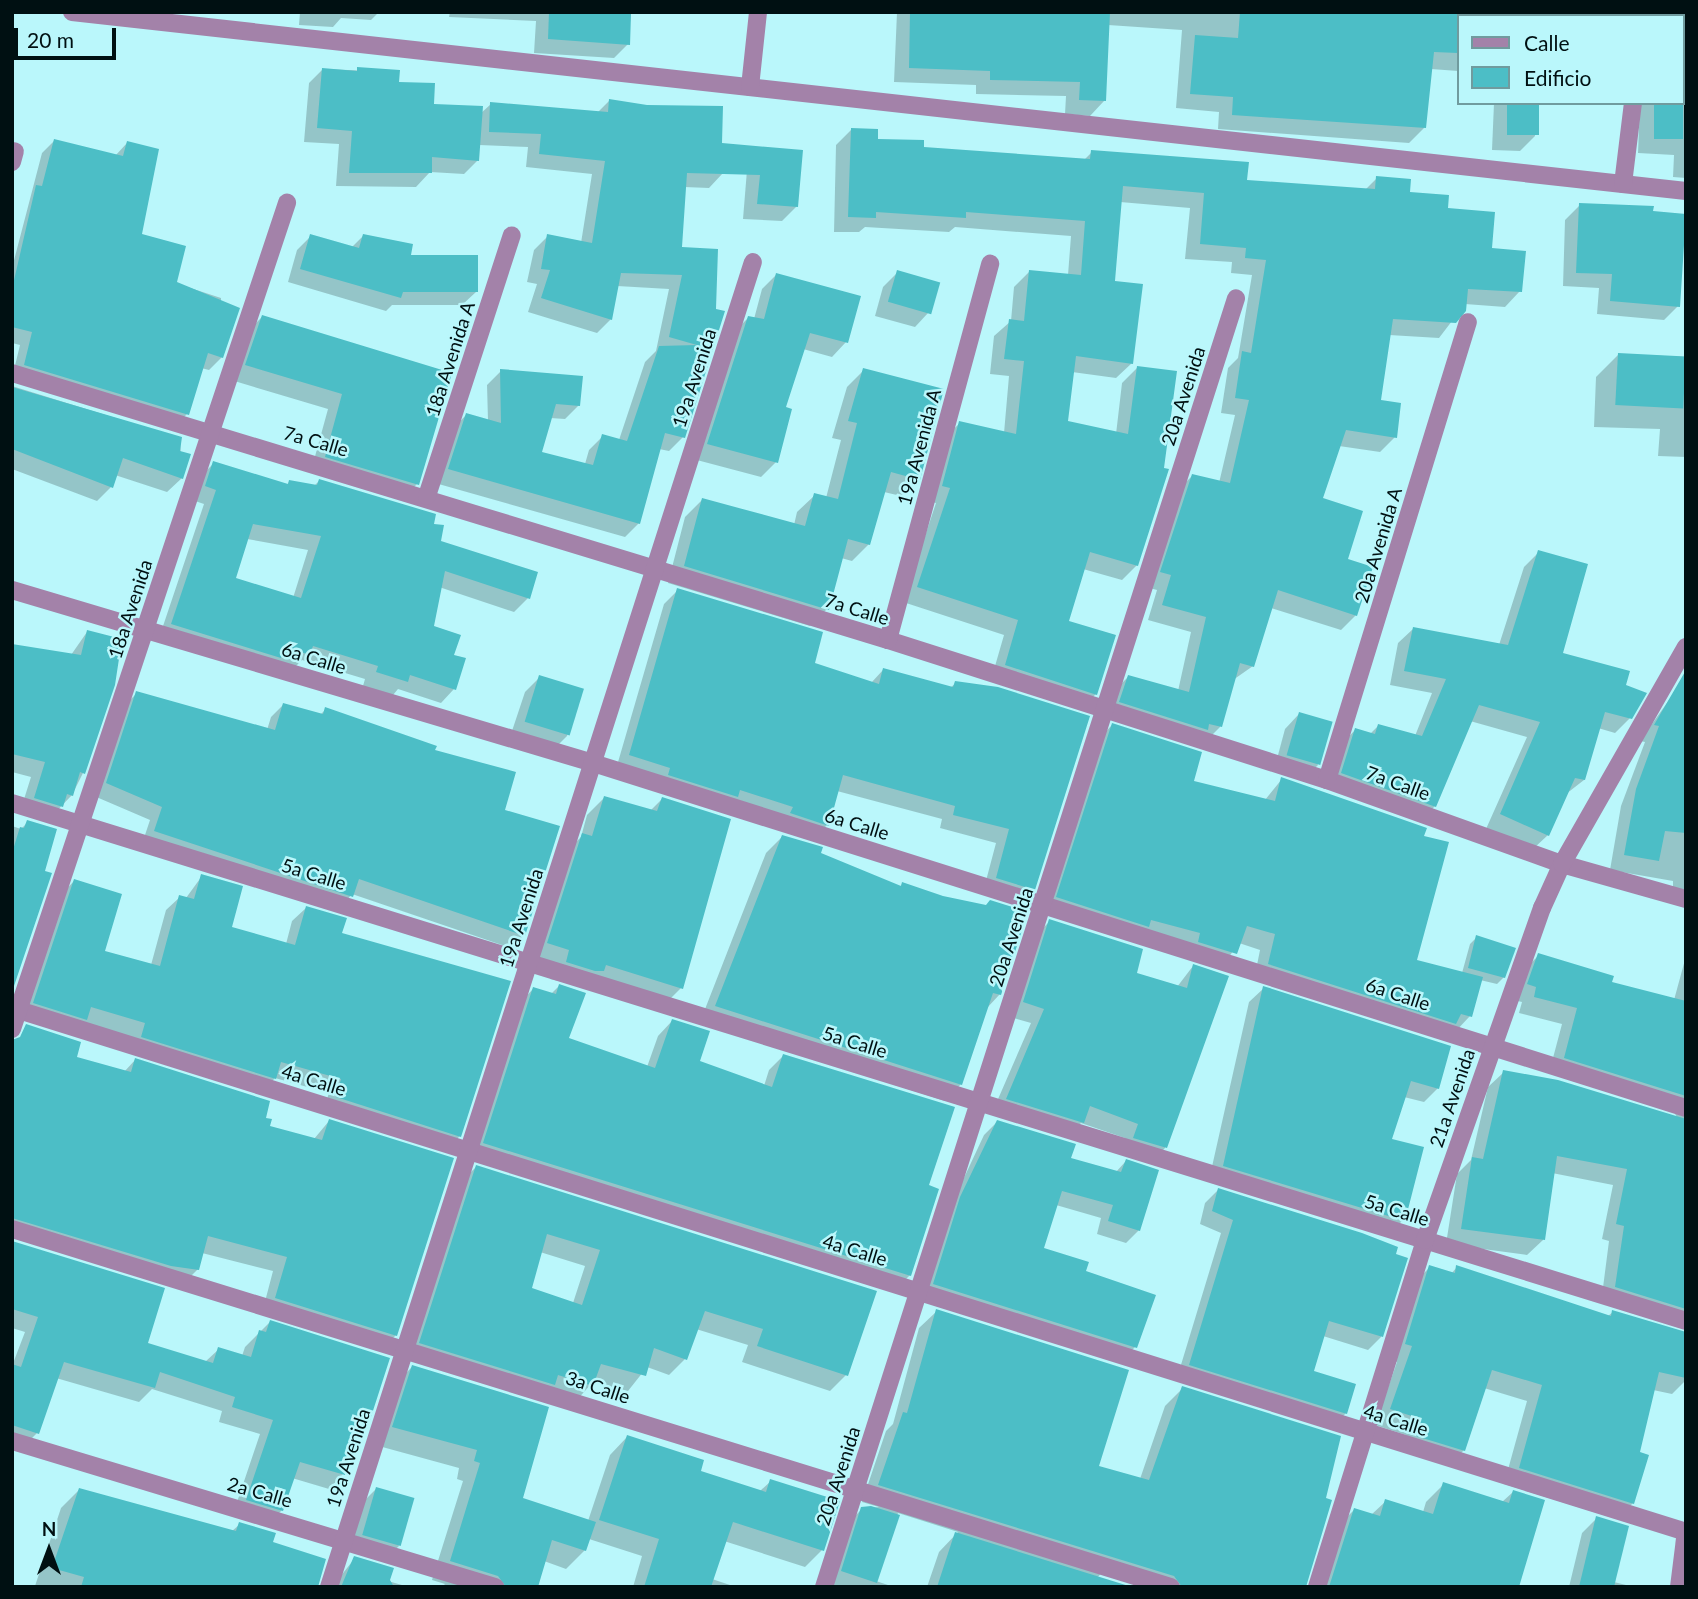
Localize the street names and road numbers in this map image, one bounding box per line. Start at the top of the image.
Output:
street label: 18a Avenida A [420,298,480,420]
street label: 19a Avenida [667,325,721,431]
street label: 20a Avenida [1156,343,1210,449]
street label: 19a Avenida A [892,386,946,508]
street label: 7a Calle [281,421,351,461]
street label: 20a Avenida A [1349,484,1407,606]
street label: 18a Avenida [103,556,157,662]
street label: 7a Calle [822,588,892,630]
street label: 6a Calle [279,637,349,679]
street label: 7a Calle [1363,761,1433,805]
street label: 6a Calle [822,803,892,845]
street label: 5a Calle [279,853,349,895]
street label: 19a Avenida [494,865,548,971]
street label: 20a Avenida [984,884,1038,990]
street label: 6a Calle [1363,973,1433,1015]
street label: 5a Calle [820,1021,890,1063]
street label: 21a Avenida [1424,1045,1480,1151]
street label: 4a Calle [279,1059,349,1101]
street label: 5a Calle [1362,1189,1432,1231]
street label: 4a Calle [820,1229,890,1271]
street label: 3a Calle [563,1366,633,1408]
street label: 4a Calle [1361,1399,1431,1441]
street label: 19a Avenida [321,1405,375,1511]
street label: 20a Avenida [811,1423,865,1529]
street label: 2a Calle [225,1472,295,1512]

